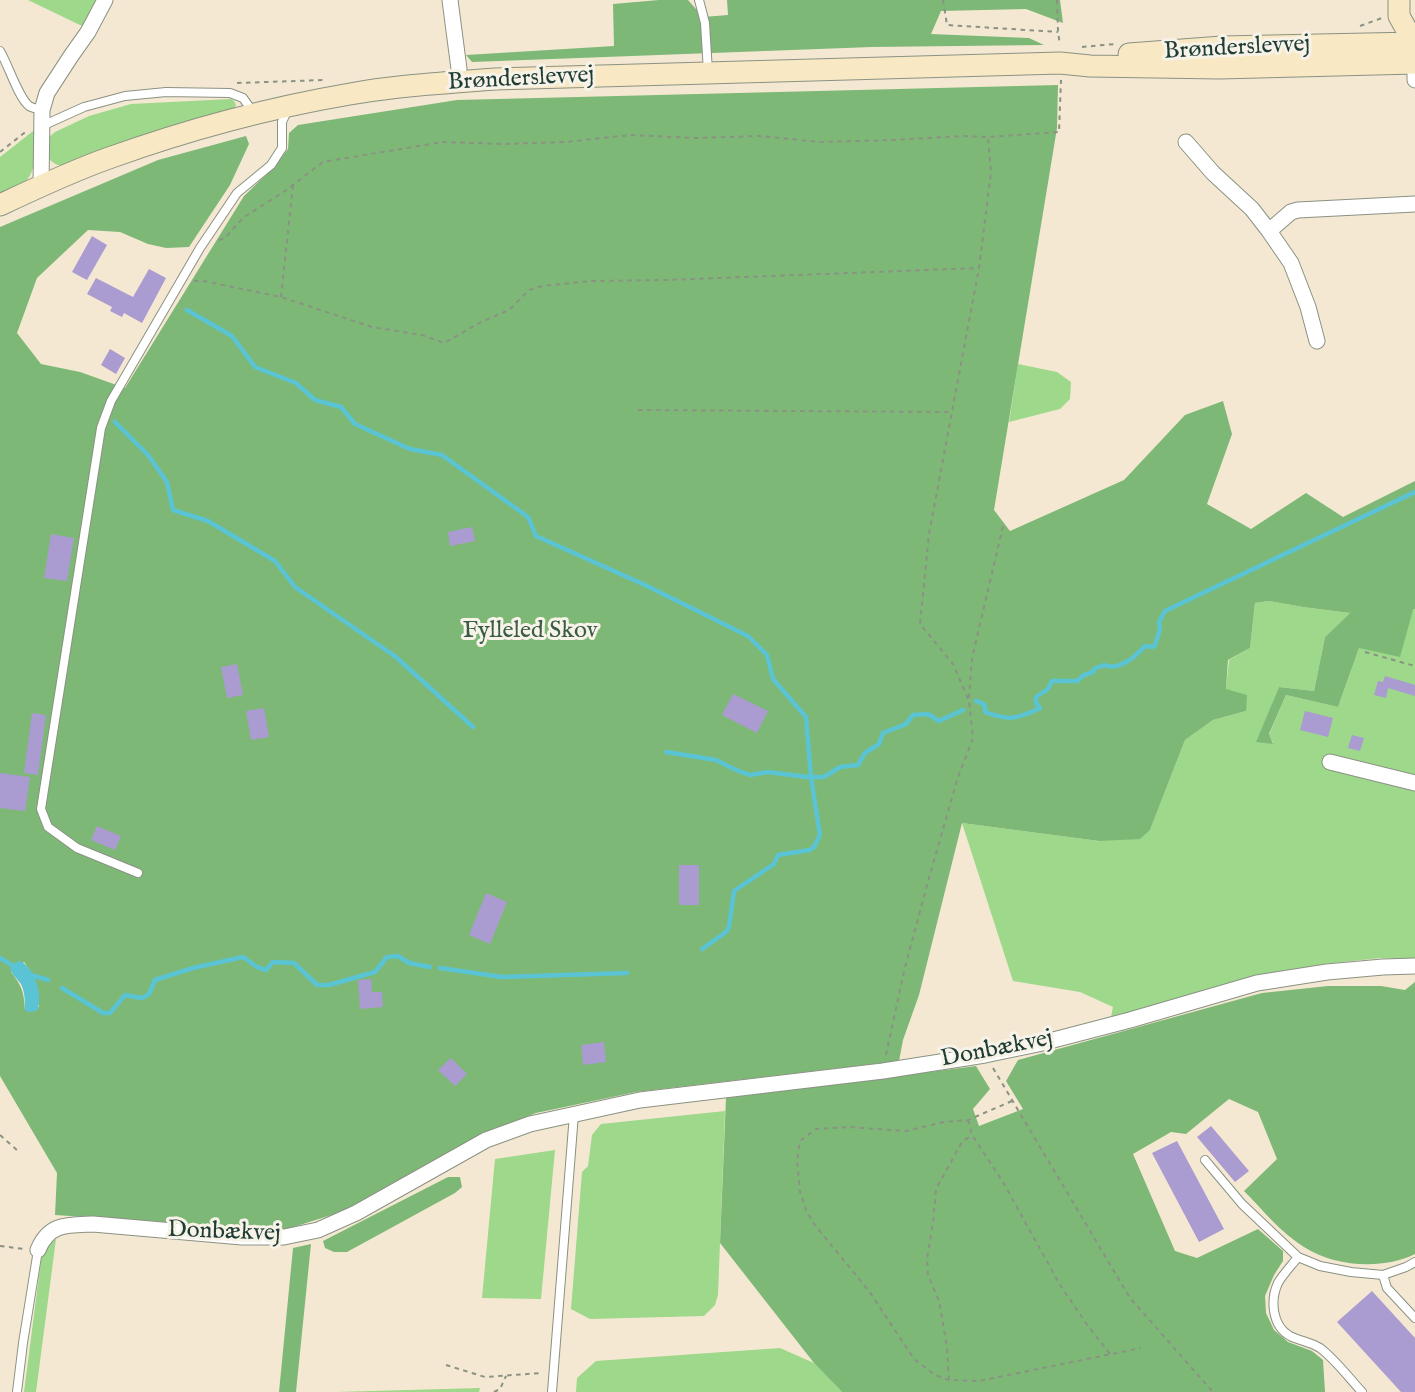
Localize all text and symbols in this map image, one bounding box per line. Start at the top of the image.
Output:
street label: Brønderslevvej [1163,31,1311,67]
street label: Brønderslevvej [447,62,595,98]
park label: Fylleled Skov [463,618,597,646]
street label: Donbækvej [939,1025,1055,1075]
street label: Donbækvej [167,1217,281,1249]

